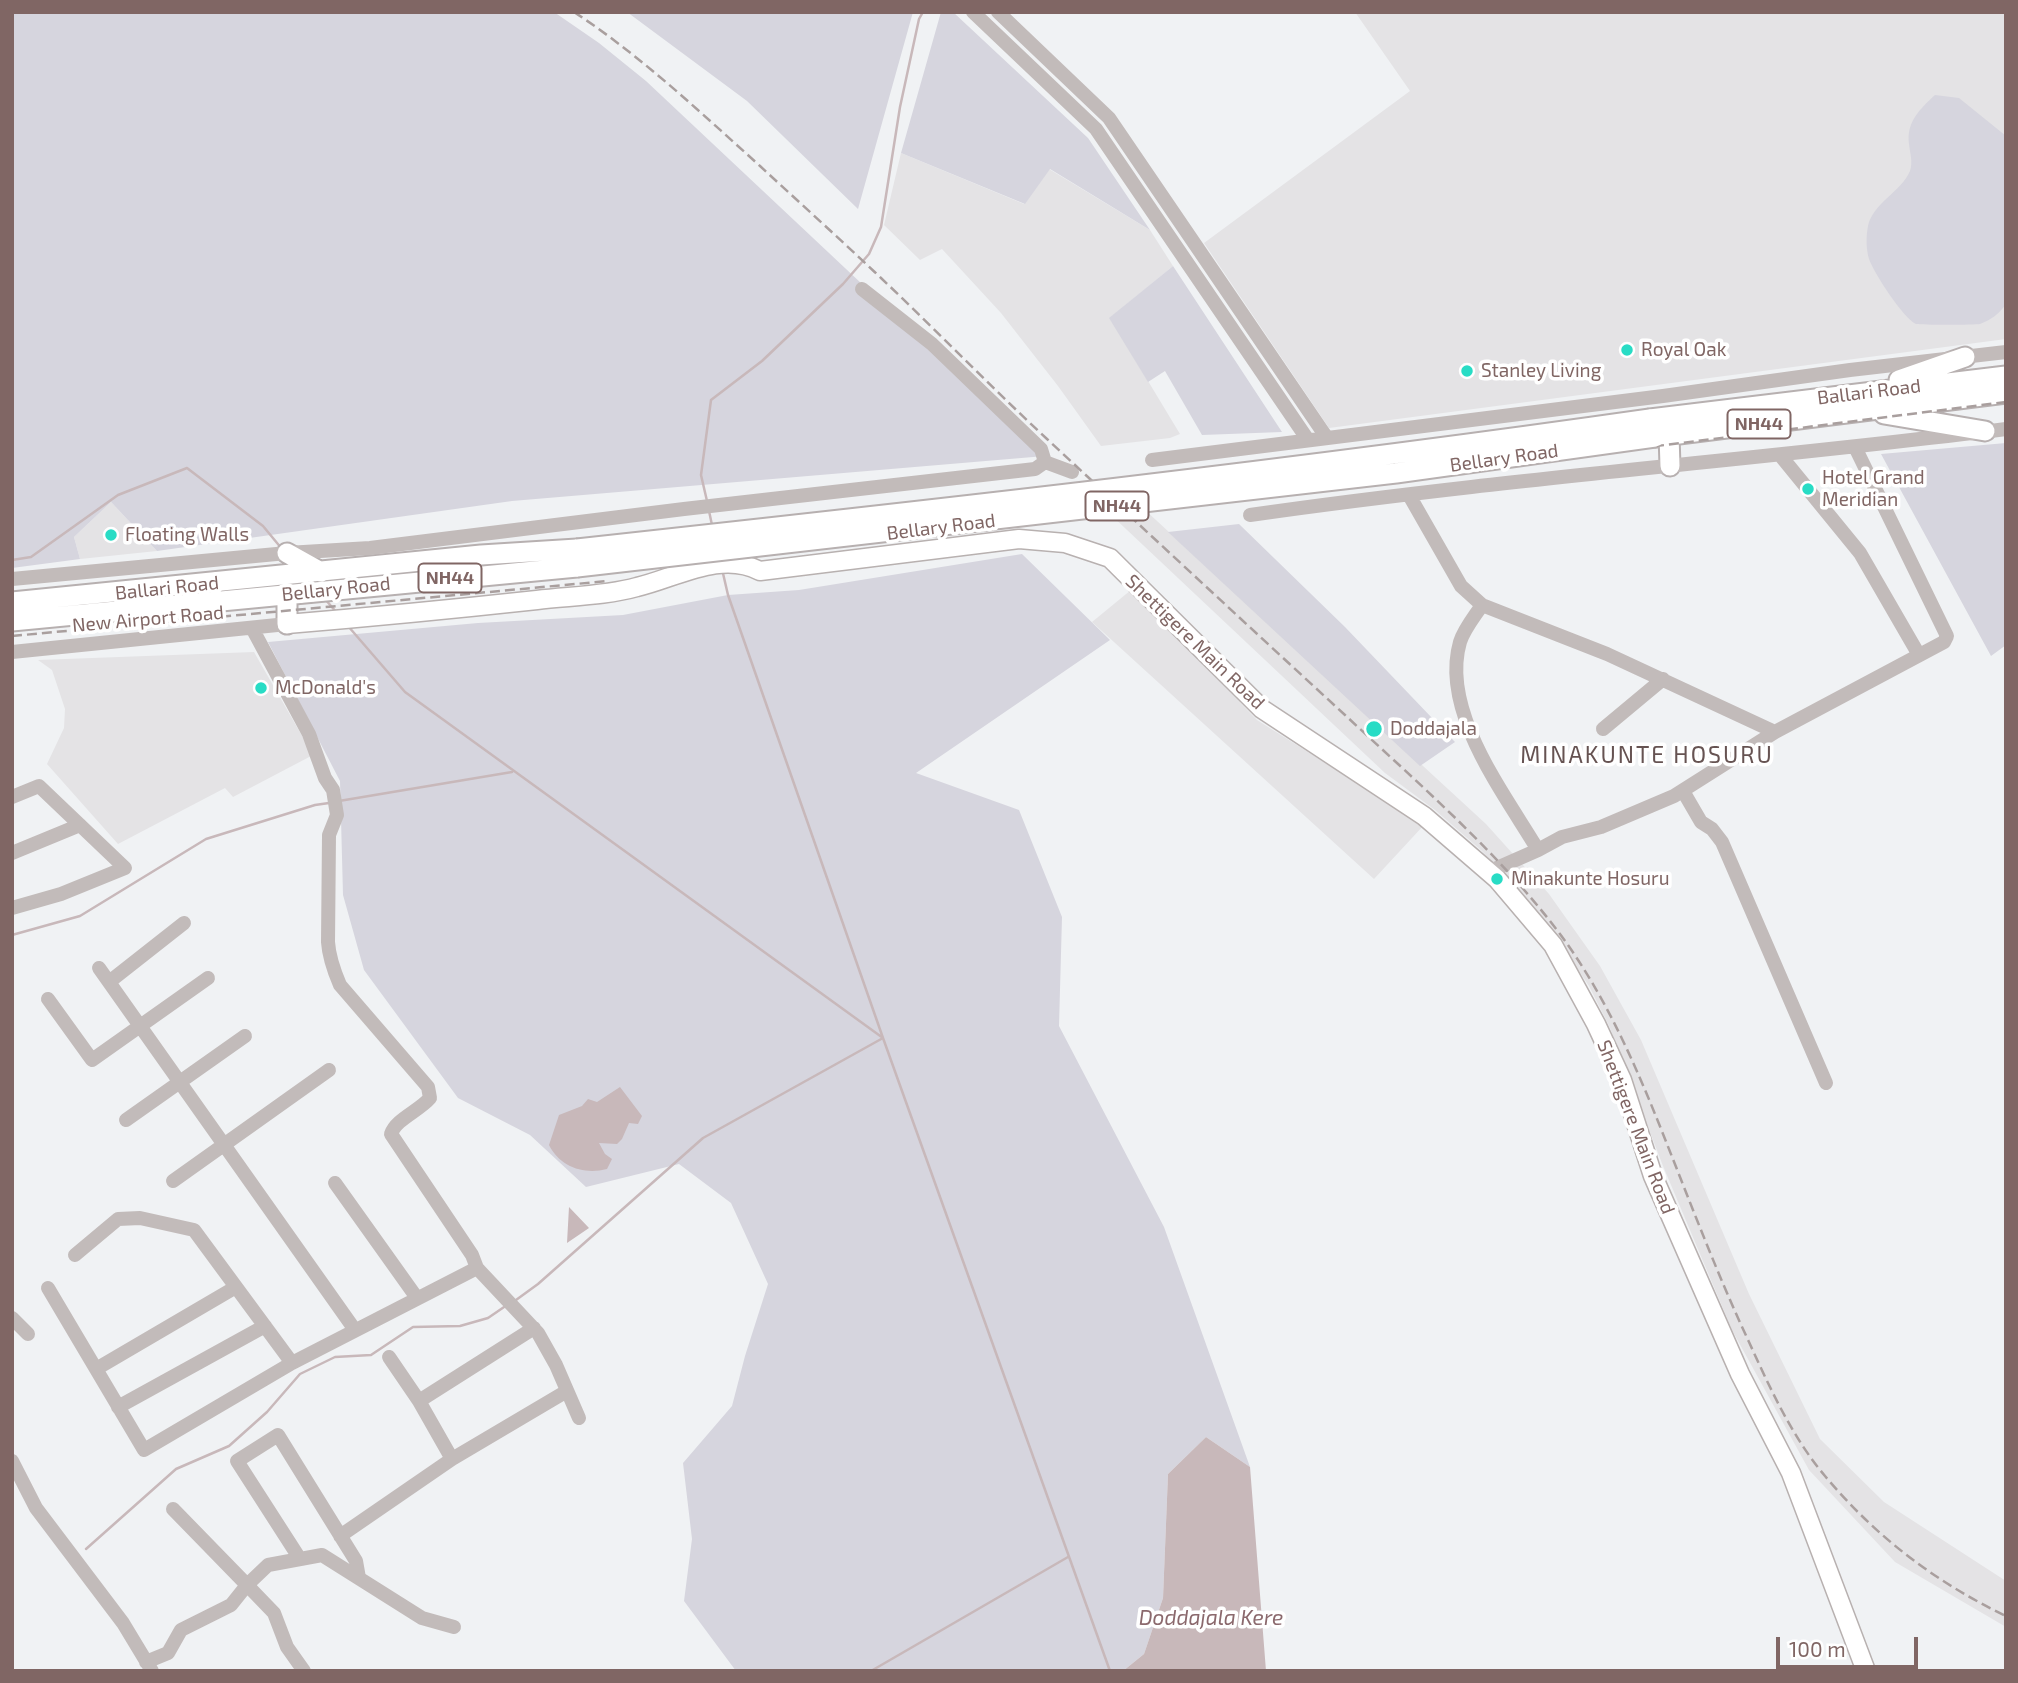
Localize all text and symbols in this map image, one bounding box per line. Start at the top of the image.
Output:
place label: Royal Oak [1641,339,1726,361]
marker: Royal Oak [1619,342,1635,358]
place label: Stanley Living [1481,360,1601,382]
marker: Stanley Living [1459,363,1475,379]
street label: Ballari Road [1816,374,1922,410]
road number: NH44 [1728,410,1790,438]
street label: Bellary Road [1448,439,1560,477]
place label: Hotel Grand Meridian [1822,467,1925,511]
marker: Hotel Grand Meridian [1800,481,1816,497]
road number: NH44 [1086,492,1148,520]
street label: Bellary Road [885,509,997,545]
place label: Floating Walls [125,524,249,546]
marker: Floating Walls [103,527,119,543]
road number: NH44 [419,564,482,592]
street label: Shettigere Main Road [1121,570,1269,714]
street label: Ballari Road [114,571,220,605]
street label: Bellary Road [280,572,392,606]
street label: New Airport Road [71,601,225,637]
place label: McDonald's [275,677,376,699]
marker: McDonald's [253,680,269,696]
place label: Doddajala [1390,718,1477,740]
marker: Doddajala [1364,719,1384,739]
district label: MINAKUNTE HOSURU [1522,741,1772,769]
place label: Minakunte Hosuru [1511,868,1669,890]
marker: Minakunte Hosuru [1489,871,1505,887]
street label: Shettigere Main Road [1592,1037,1680,1217]
water label: Doddajala Kere [1139,1605,1283,1631]
scale bar [1780,1624,1922,1668]
text: 100 m [1789,1636,1846,1661]

